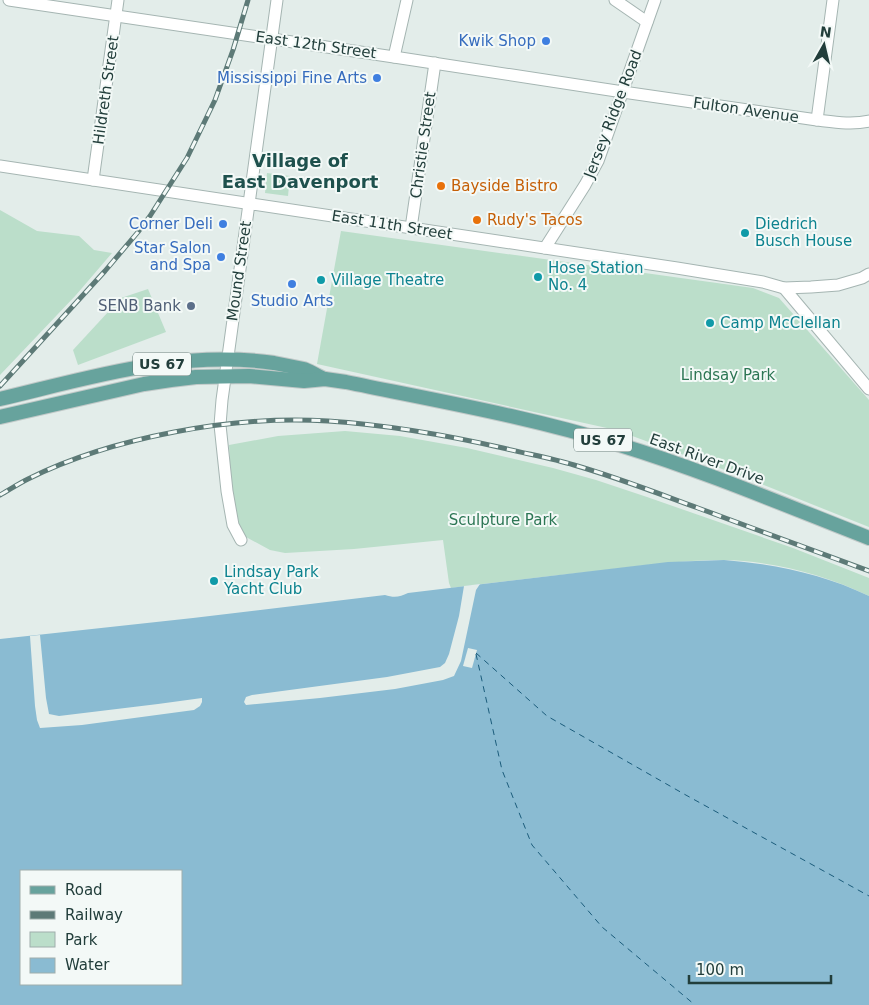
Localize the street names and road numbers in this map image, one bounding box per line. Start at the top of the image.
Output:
street label: East 12th Street [254,28,378,62]
street label: Hildreth Street [89,34,123,146]
street label: Jersey Ridge Road [580,47,646,182]
street label: Christie Street [407,90,439,200]
street label: Fulton Avenue [692,94,800,126]
street label: East 11th Street [330,207,454,243]
street label: Mound Street [223,220,255,322]
road number: US 67 [133,352,191,376]
road number: US 67 [574,428,632,452]
street label: East River Drive [647,430,767,488]

